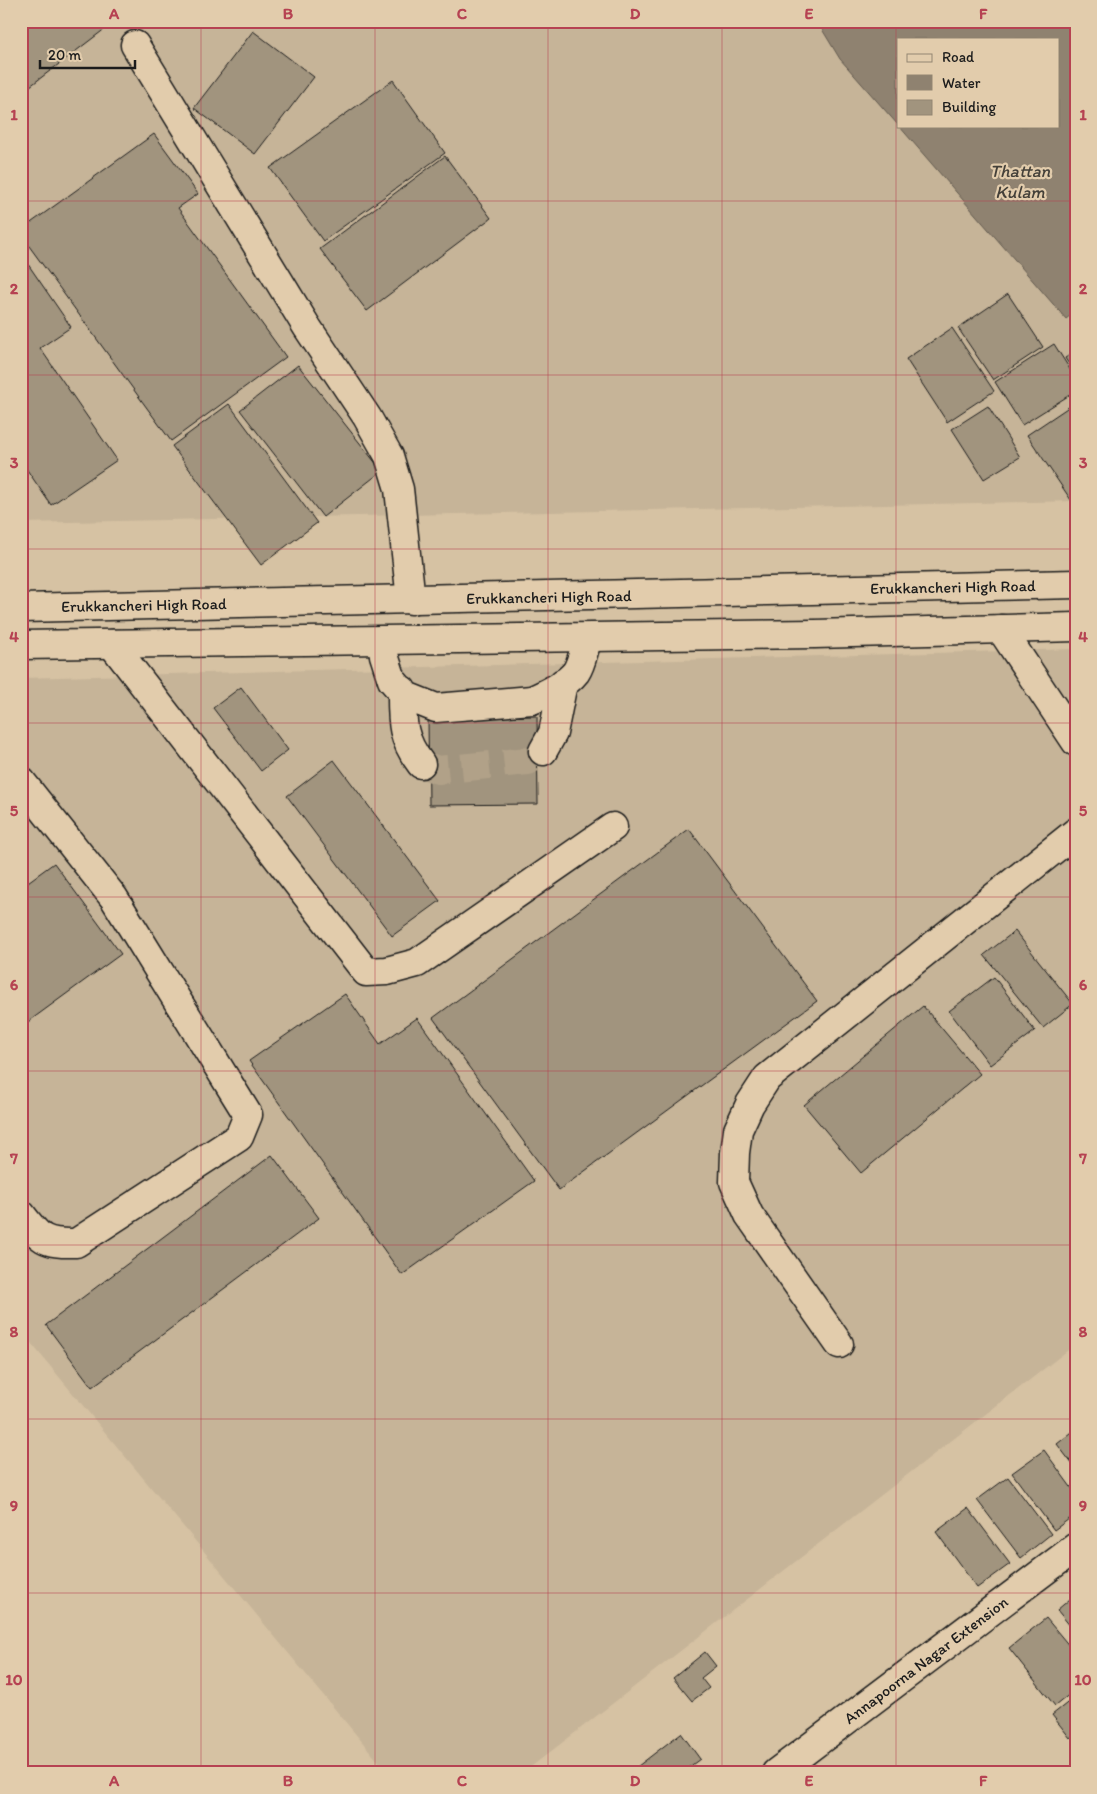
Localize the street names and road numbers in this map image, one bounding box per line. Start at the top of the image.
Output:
street label: Erukkancheri High Road [870,576,1036,598]
street label: Erukkancheri High Road [466,586,632,608]
street label: Erukkancheri High Road [61,594,227,616]
street label: Annapoorna Nagar Extension [840,1592,1012,1728]

